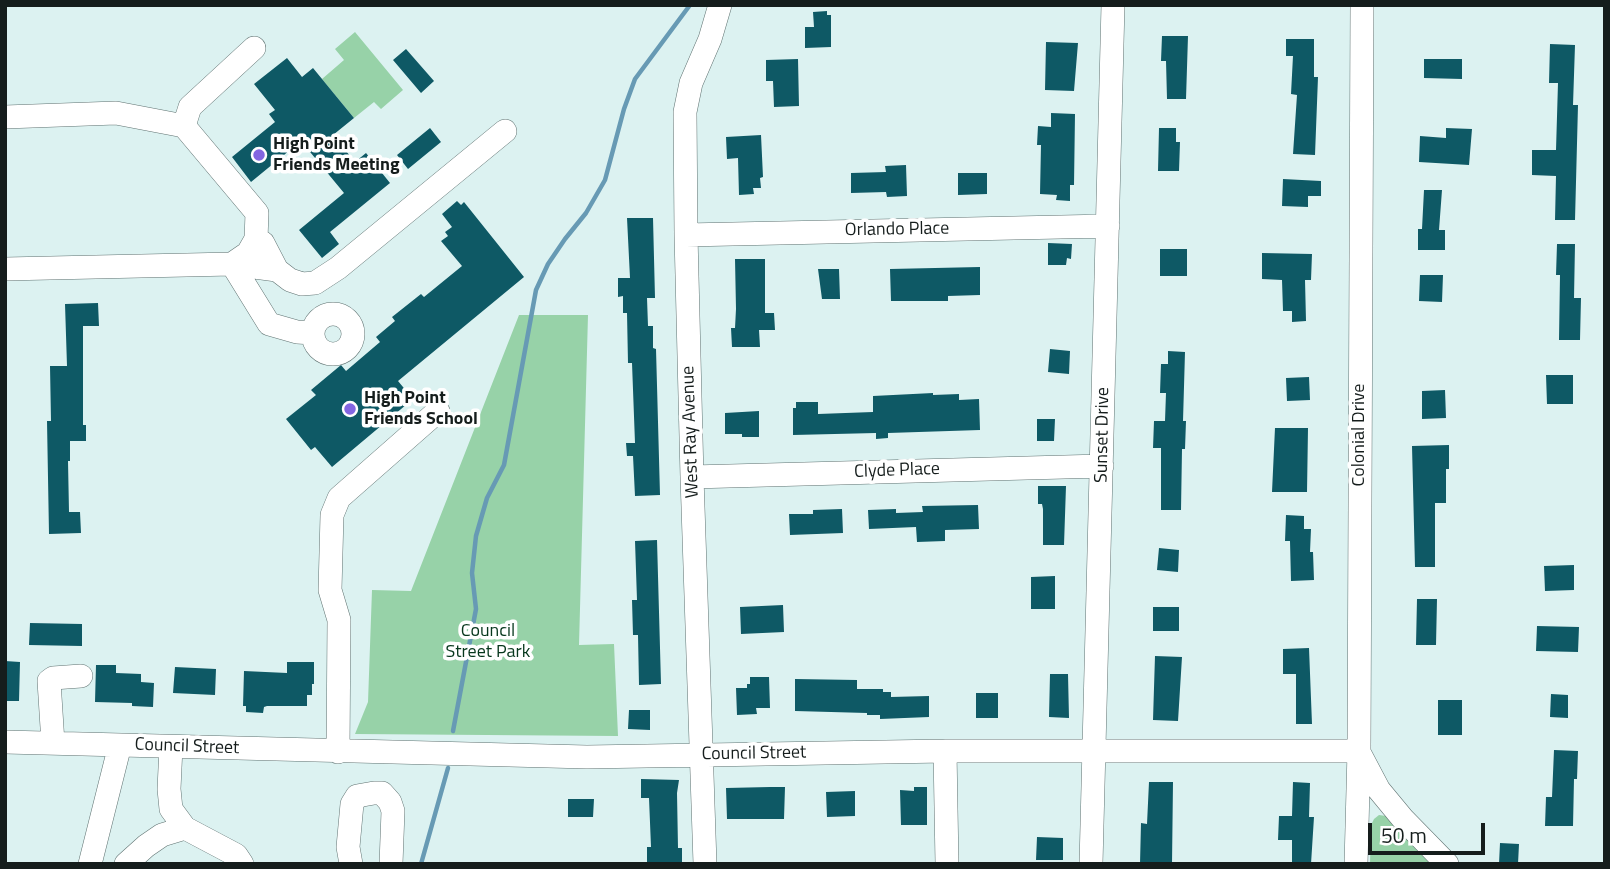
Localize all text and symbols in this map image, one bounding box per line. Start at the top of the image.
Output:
place label: High Point Friends Meeting [273,134,400,176]
marker: High Point Friends Meeting [251,147,267,163]
street label: Orlando Place [845,218,949,242]
street label: West Ray Avenue [678,366,704,498]
street label: Colonial Drive [1349,384,1371,486]
street label: Sunset Drive [1091,387,1115,483]
place label: High Point Friends School [364,388,478,430]
marker: High Point Friends School [342,401,358,417]
street label: Clyde Place [854,459,940,483]
park label: Council Street Park [446,621,530,664]
street label: Council Street [134,734,240,760]
street label: Council Street [701,742,807,766]
scale bar [1372,810,1489,854]
text: 50 m [1381,819,1427,851]

